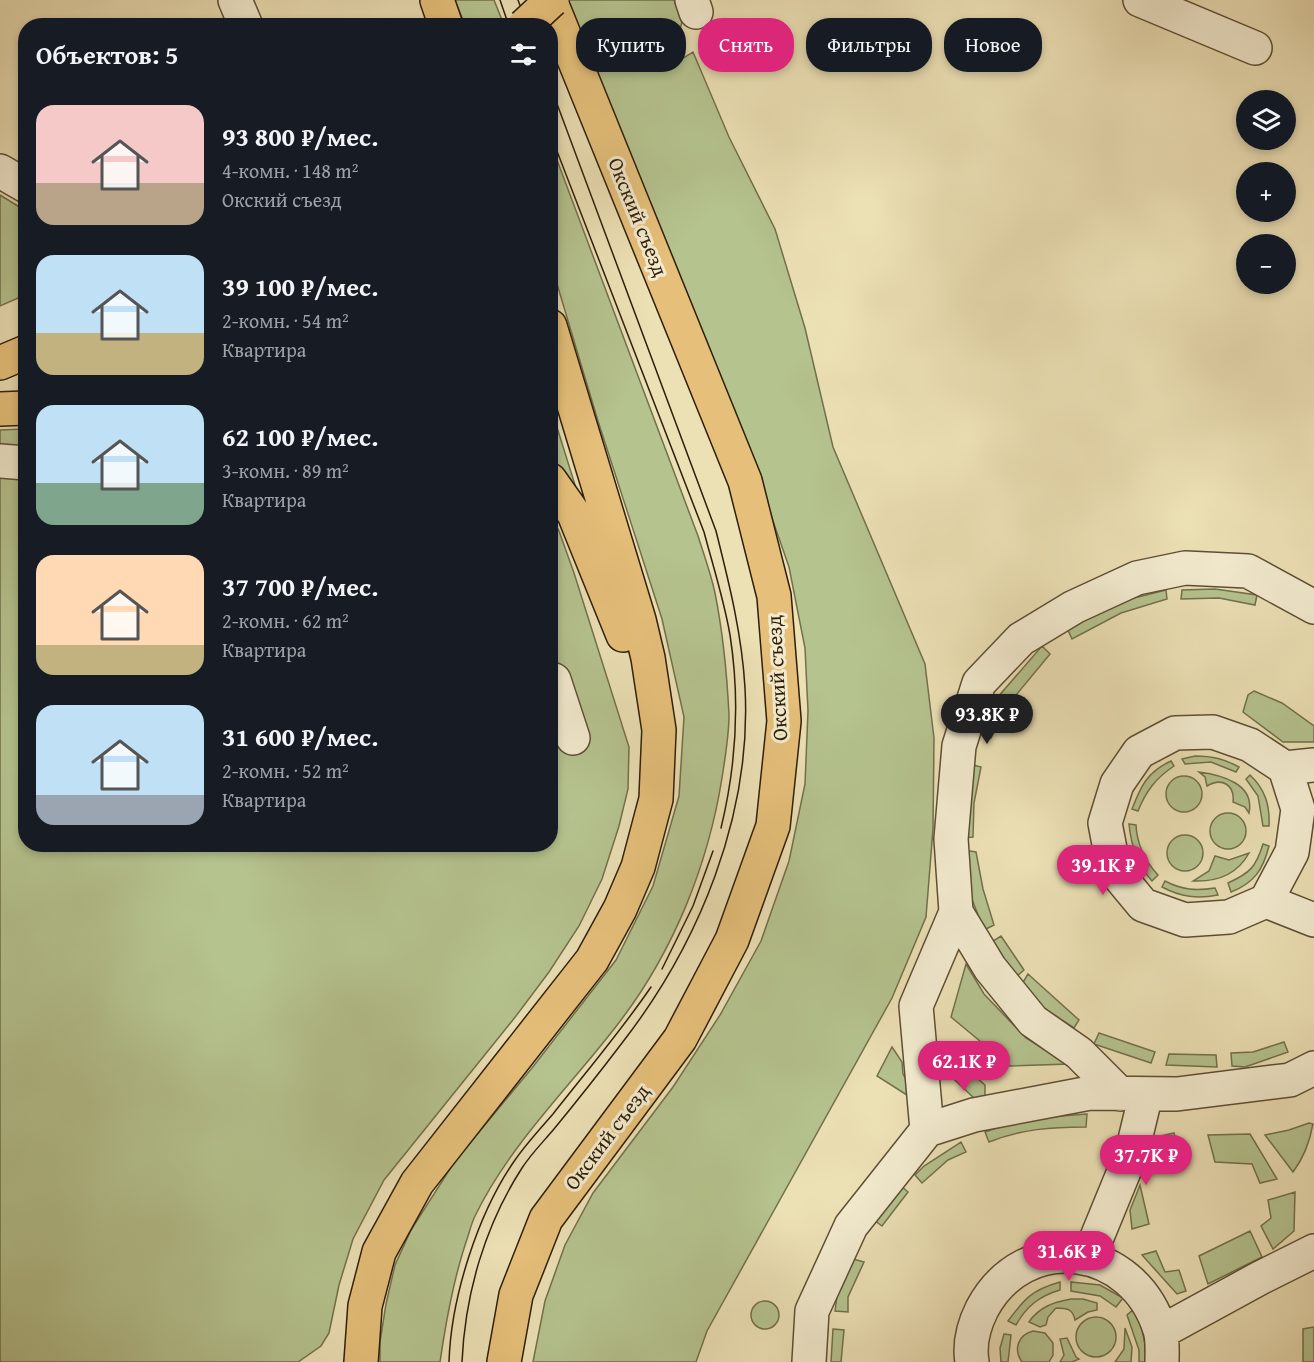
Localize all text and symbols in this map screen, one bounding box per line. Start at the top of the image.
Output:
chip: Купить [576,18,686,72]
chip: Снять [698,18,794,72]
chip: Фильтры [806,18,932,72]
chip: Новое [944,18,1042,72]
text: Объектов: 5 [36,35,179,74]
icon: filters [507,38,540,71]
map controls [1236,90,1296,294]
button: layers [1236,90,1296,150]
text: 93 800 ₽/мес. [222,117,378,156]
icon: home [84,129,156,201]
street label: Окский съезд [601,153,677,281]
text: 4-комн. · 148 m² [222,156,358,185]
button: + [1236,162,1296,222]
text: Окский съезд [222,185,342,214]
button: − [1236,234,1296,294]
text: 39 100 ₽/мес. [222,267,378,306]
icon: home [84,279,156,351]
text: 2-комн. · 54 m² [222,306,349,335]
text: Квартира [222,335,306,364]
text: 62 100 ₽/мес. [222,417,378,456]
icon: home [84,429,156,501]
text: 3-комн. · 89 m² [222,456,349,485]
text: Квартира [222,485,306,514]
text: 37 700 ₽/мес. [222,567,378,606]
icon: home [84,579,156,651]
text: 2-комн. · 62 m² [222,606,349,635]
street label: Окский съезд [758,614,795,742]
text: Квартира [222,635,306,664]
pin: 93.8K ₽ [932,694,1042,745]
text: 93.8K ₽ [955,699,1019,728]
text: 31 600 ₽/мес. [222,717,378,756]
icon: home [84,729,156,801]
text: 2-комн. · 52 m² [222,756,349,785]
text: Квартира [222,785,306,814]
pin: 39.1K ₽ [1048,845,1158,896]
text: 39.1K ₽ [1071,850,1135,879]
pin: 62.1K ₽ [909,1041,1019,1092]
text: 62.1K ₽ [932,1046,996,1075]
street label: Окский съезд [556,1077,657,1196]
pin: 37.7K ₽ [1091,1135,1201,1186]
text: 37.7K ₽ [1114,1140,1178,1169]
pin: 31.6K ₽ [1014,1231,1124,1282]
text: 31.6K ₽ [1037,1236,1101,1265]

